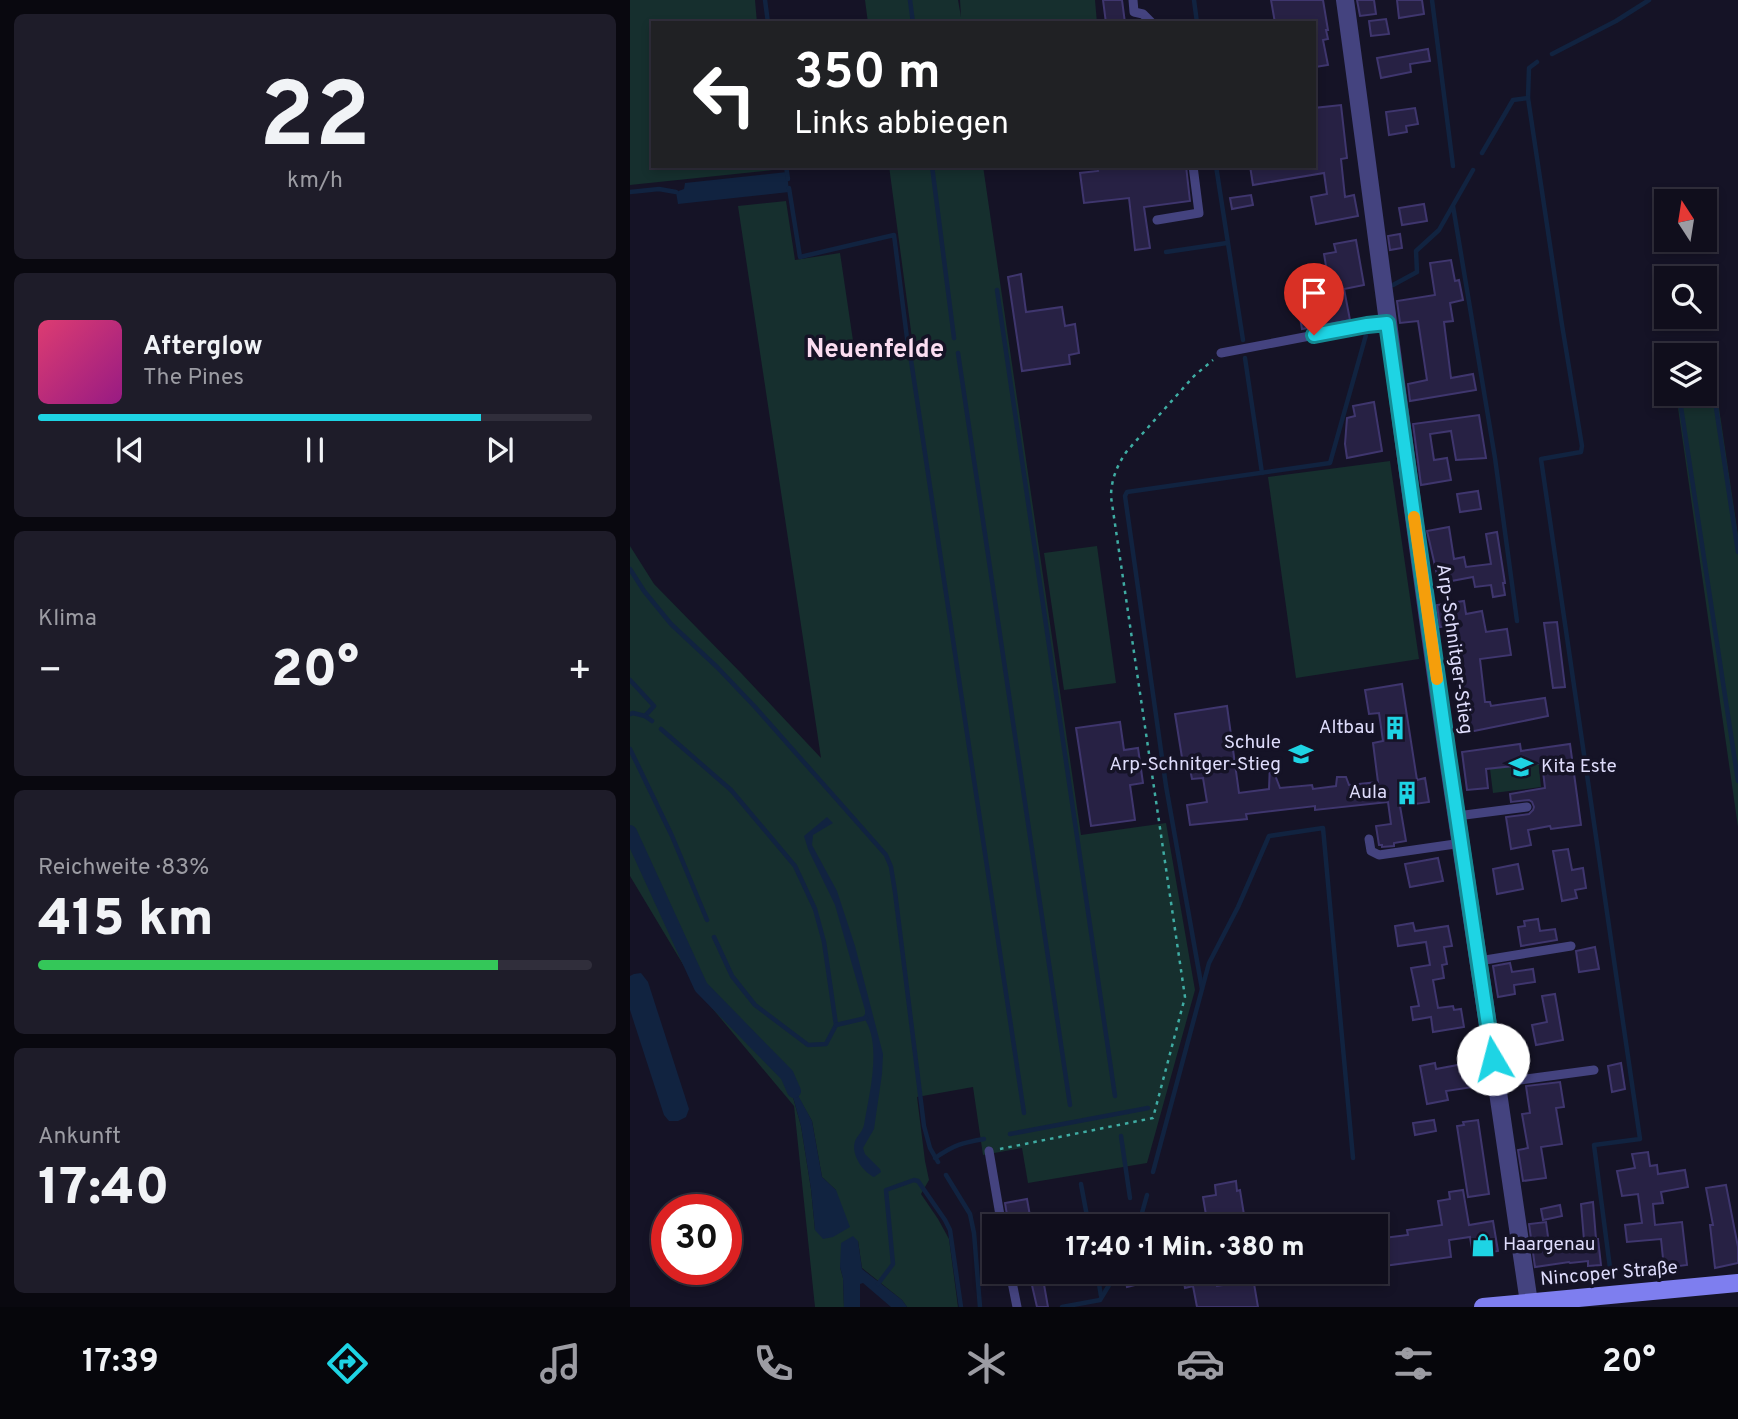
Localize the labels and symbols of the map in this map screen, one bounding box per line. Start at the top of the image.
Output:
north arrow [1654,189,1717,252]
pin [1284,263,1344,335]
district label: Neuenfelde [806,334,944,367]
street label: Arp-Schnitger-Stieg [1430,562,1478,736]
building icon: Altbau [1381,714,1409,742]
place label: Altbau [1319,716,1375,740]
place label: Schule Arp-Schnitger-Stieg [1109,731,1281,777]
school or university icon: Schule Arp-Schnitger-Stieg [1287,740,1315,768]
school or university icon: Kita Este [1507,753,1535,781]
place label: Kita Este [1541,755,1617,779]
building icon: Aula [1393,779,1421,807]
place label: Aula [1349,781,1387,805]
position arrow [1456,1022,1530,1096]
speed limit sign: 30 [651,1194,742,1285]
shop icon: Haargenau [1469,1231,1497,1259]
place label: Haargenau [1503,1233,1595,1257]
street label: Nincoper Straße [1539,1256,1679,1292]

